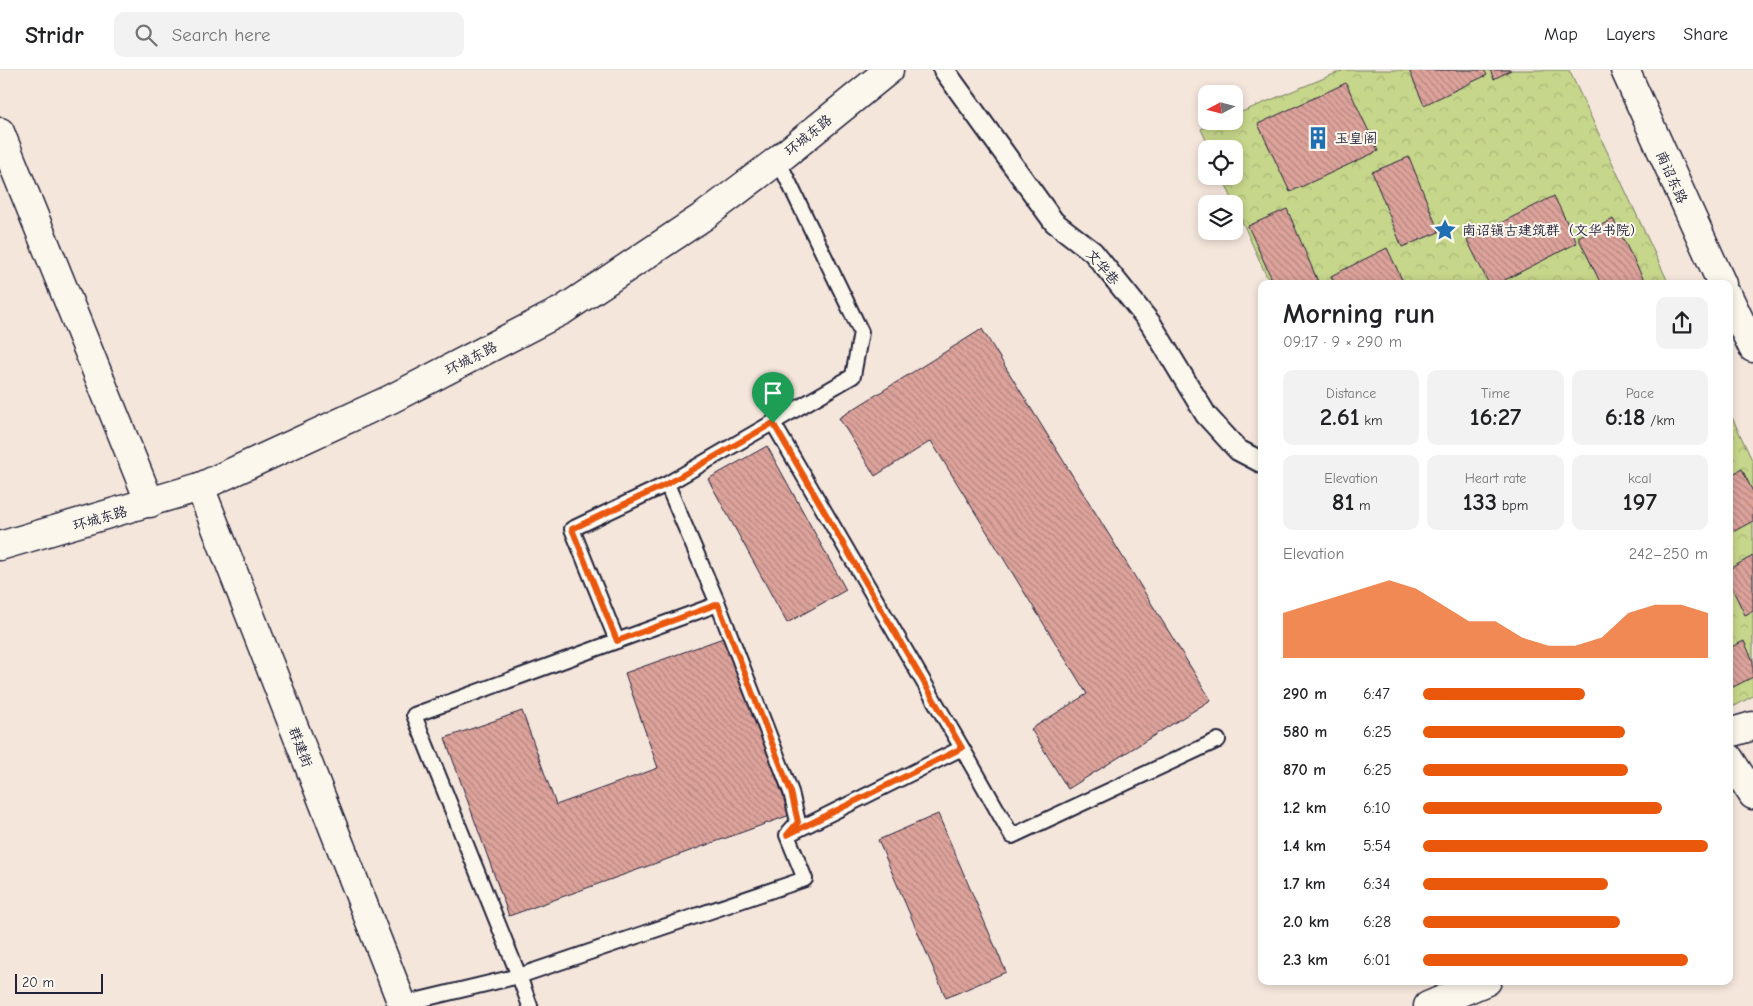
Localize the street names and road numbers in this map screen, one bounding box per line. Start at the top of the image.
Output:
street label: 环城东路 [781,111,835,160]
street label: 南诏东路 [1652,148,1691,206]
street label: 文华巷 [1082,246,1123,290]
street label: 环城东路 [442,338,500,379]
street label: 环城东路 [71,503,129,534]
street label: 群建街 [285,725,316,770]

